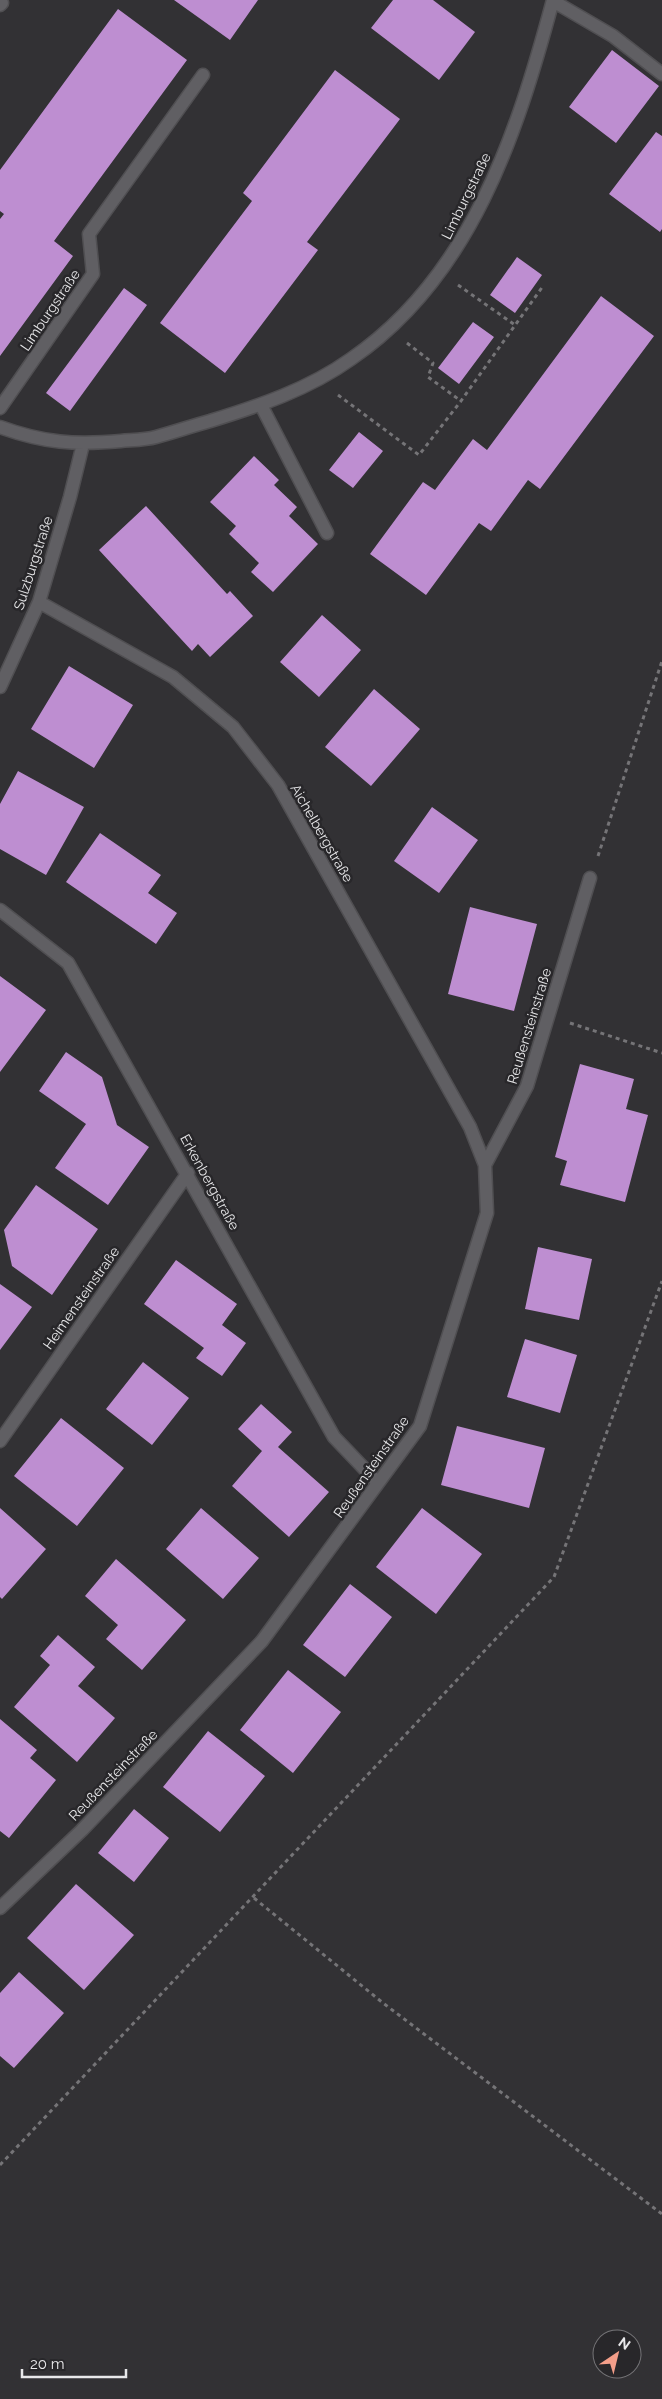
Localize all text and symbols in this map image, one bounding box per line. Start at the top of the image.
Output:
street label: Limburgstraße [438,150,494,242]
street label: Limburgstraße [17,266,83,354]
street label: Sulzburgstraße [10,514,56,612]
street label: Aichelbergstraße [287,781,357,885]
street label: Reußensteinstraße [504,966,554,1086]
street label: Erkenbergstraße [177,1131,243,1233]
street label: Heimensteinstraße [40,1244,122,1352]
street label: Reußensteinstraße [330,1413,412,1521]
street label: Reußensteinstraße [65,1726,161,1824]
north arrow [592,2329,642,2379]
text: N [615,2334,633,2353]
scale bar [22,2346,126,2378]
text: 20 m [30,2355,65,2373]

